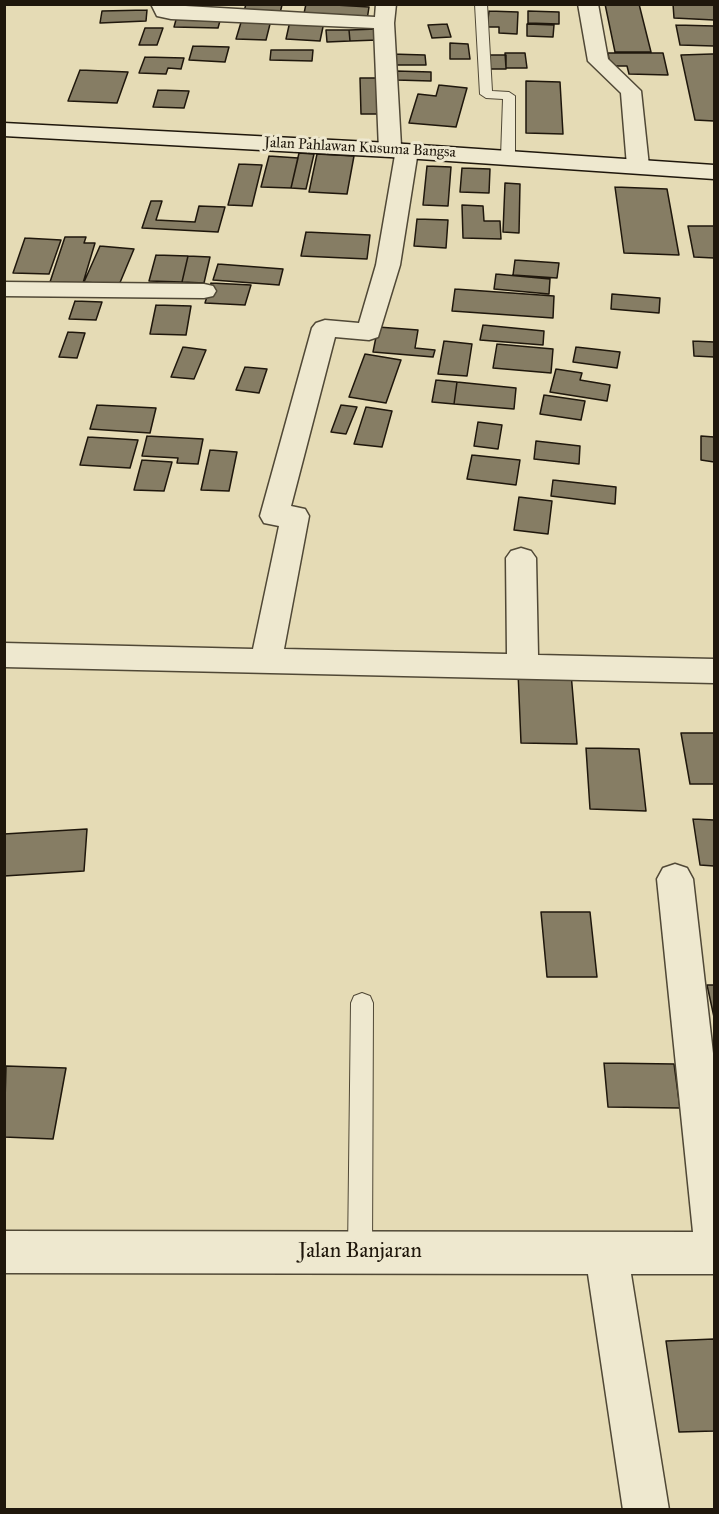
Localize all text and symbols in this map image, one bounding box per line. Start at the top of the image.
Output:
street label: Jalan Pahlawan Kusuma Bangsa [264,134,456,162]
street label: Jalan Banjaran [298,1239,422,1265]

